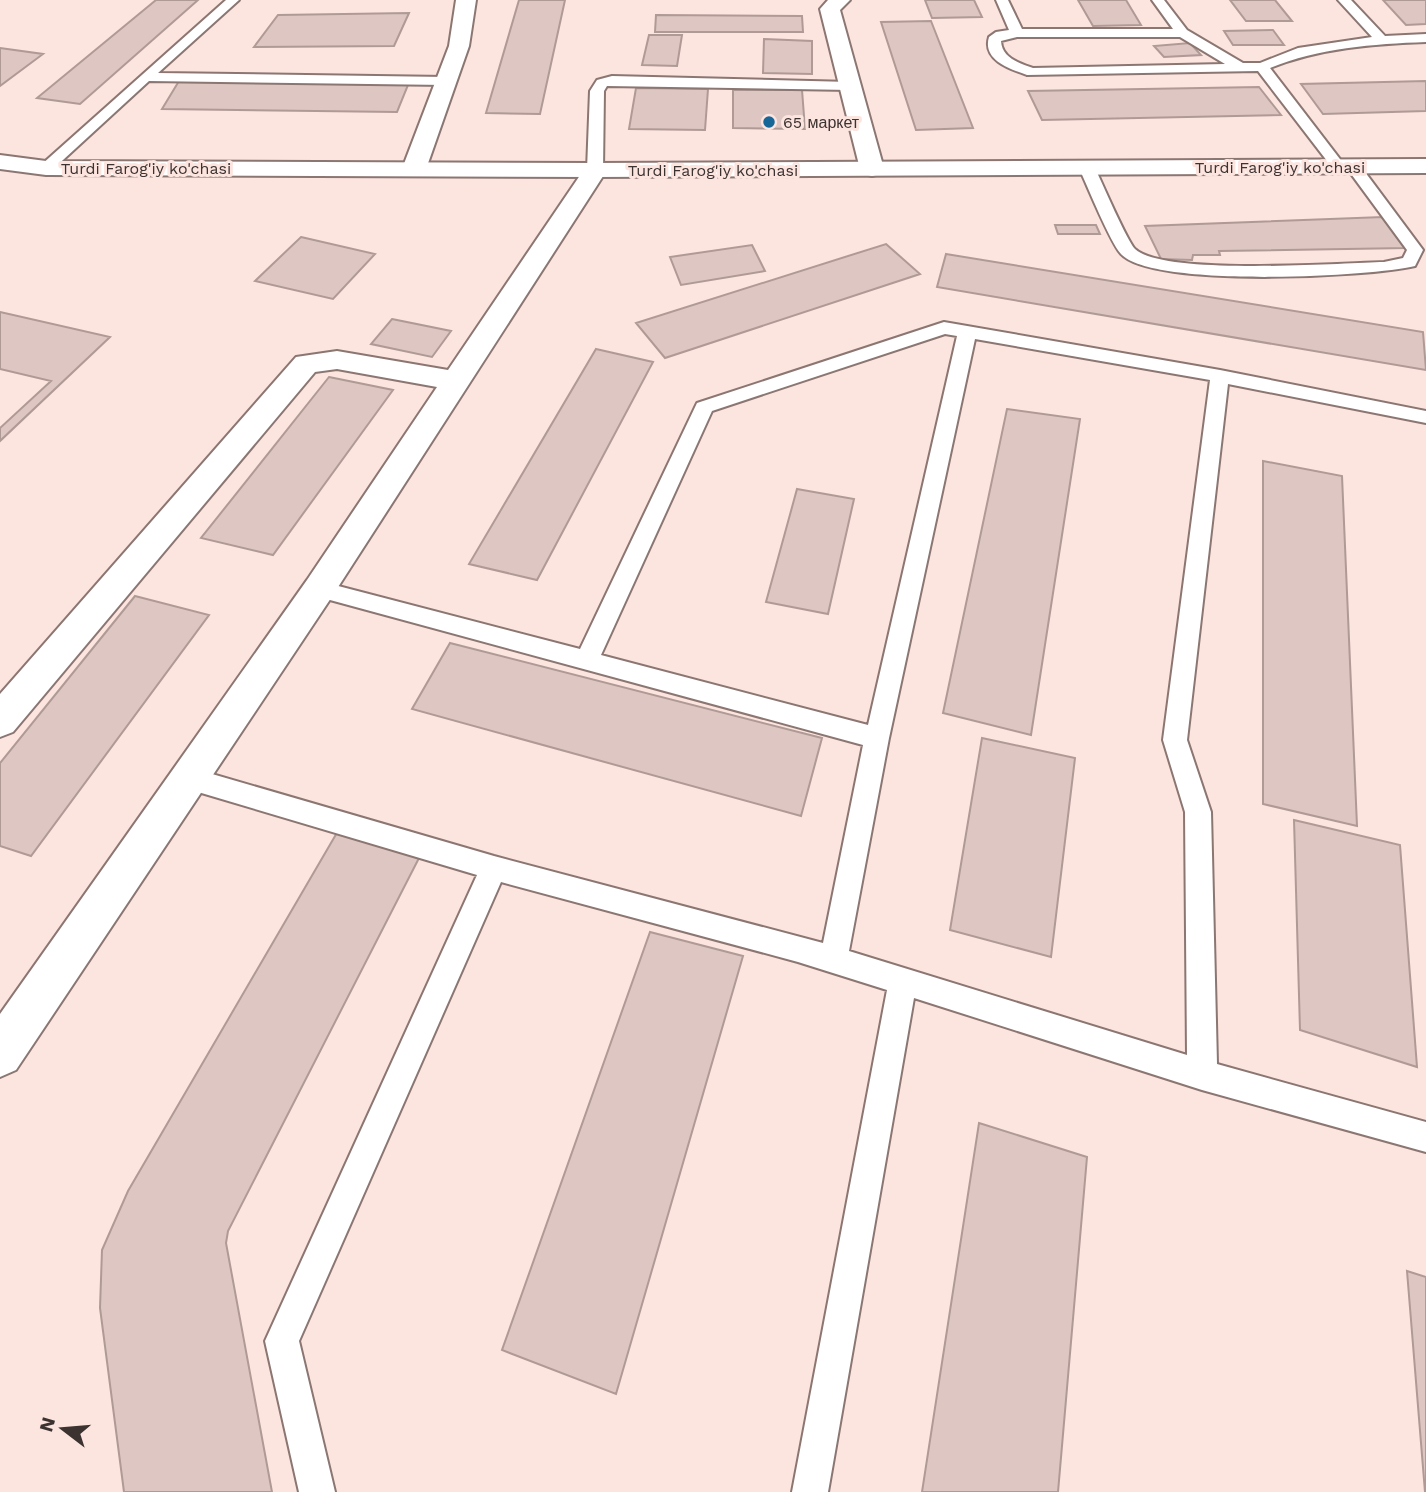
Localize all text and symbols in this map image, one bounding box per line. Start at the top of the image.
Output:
place label: 65 маркет [783,113,860,132]
marker: 65 маркет [761,114,777,130]
street label: Turdi Farog'iy ko'chasi [1195,158,1365,177]
street label: Turdi Farog'iy ko'chasi [61,159,231,178]
street label: Turdi Farog'iy ko'chasi [628,161,798,180]
north arrow [28,1394,98,1464]
text: N [34,1415,60,1434]

